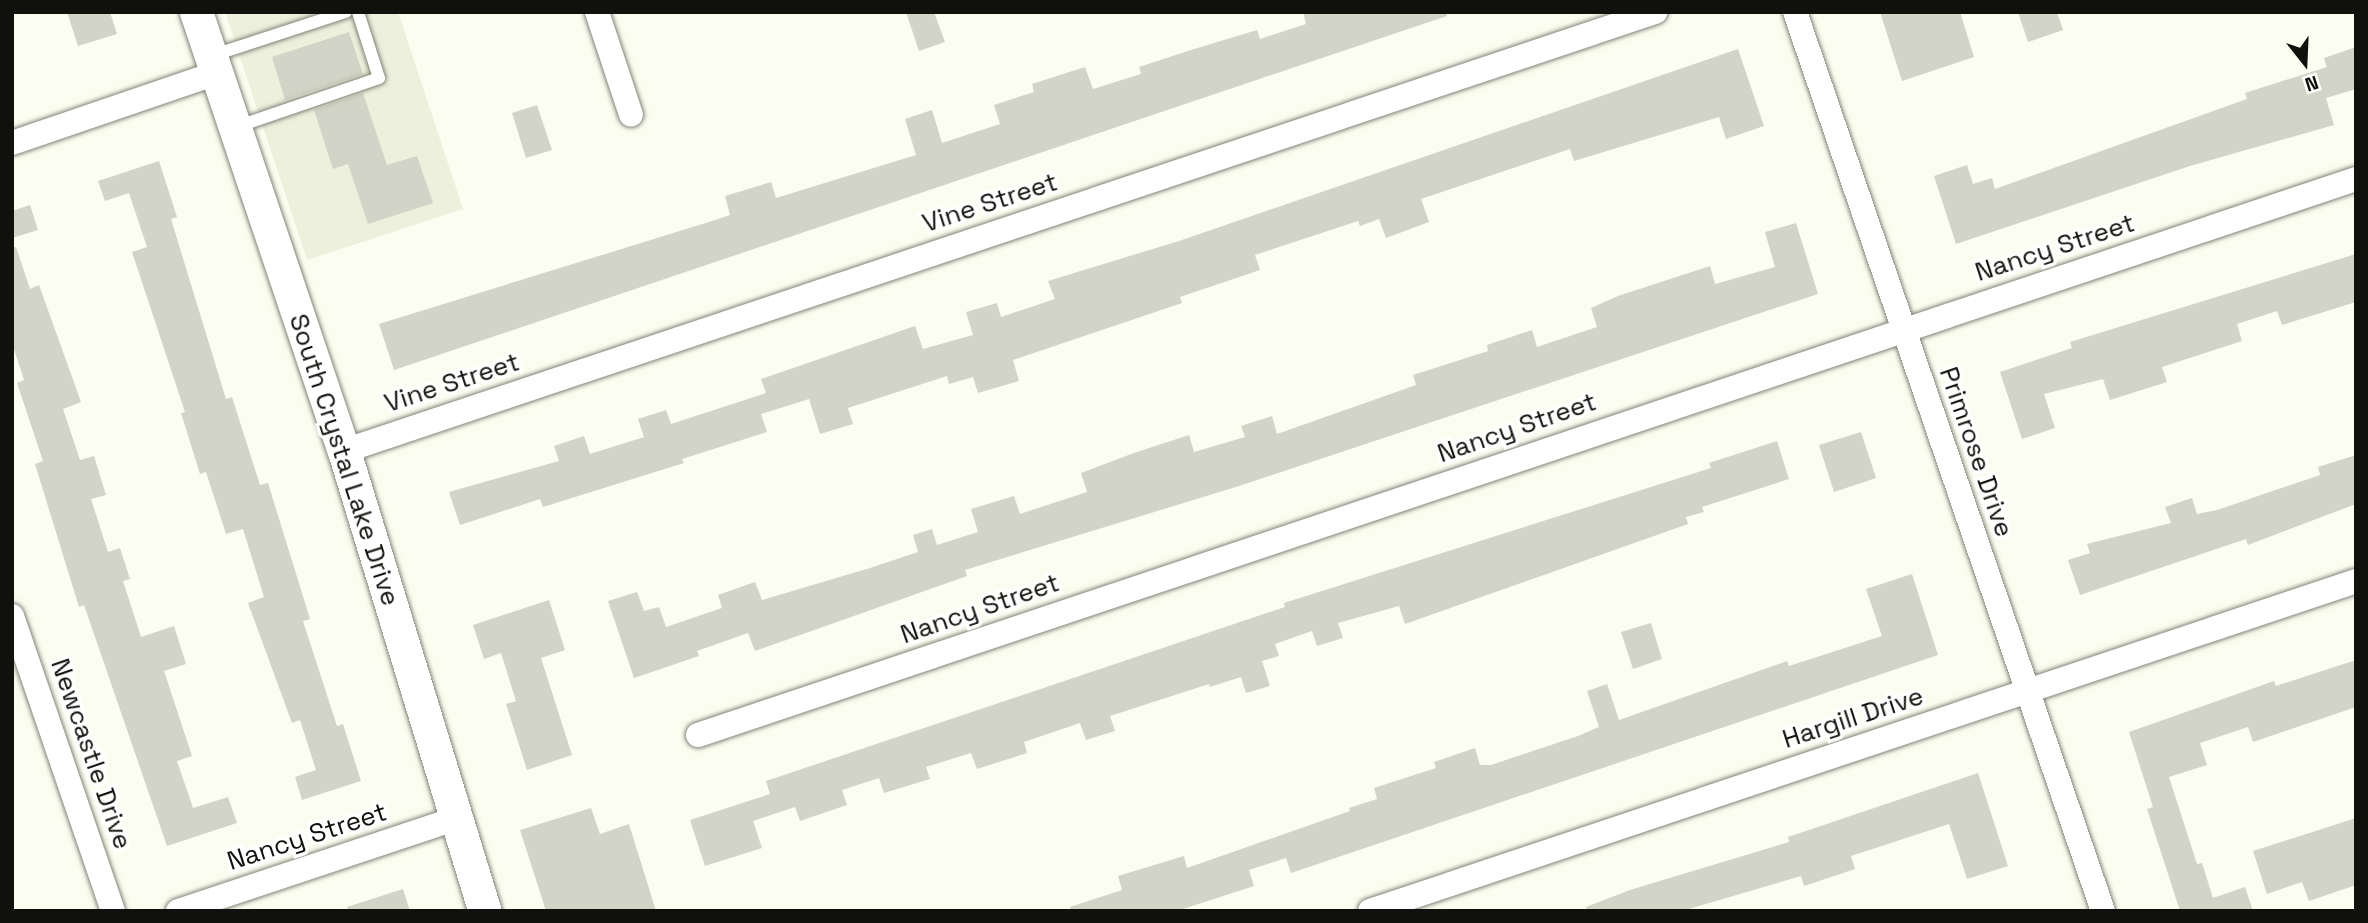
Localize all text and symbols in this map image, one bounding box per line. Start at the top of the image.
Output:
north arrow [2270,28,2340,98]
text: N [2302,70,2322,97]
street label: Vine Street [919,167,1061,239]
street label: Nancy Street [1971,208,2139,288]
street label: South Crystal Lake Drive [282,310,406,610]
street label: Vine Street [381,347,523,419]
street label: Primrose Drive [1932,363,2020,541]
street label: Nancy Street [1434,386,1600,470]
street label: Nancy Street [897,567,1063,651]
street label: Newcastle Drive [44,655,138,853]
street label: Hargill Drive [1779,681,1927,755]
street label: Nancy Street [223,797,391,877]

